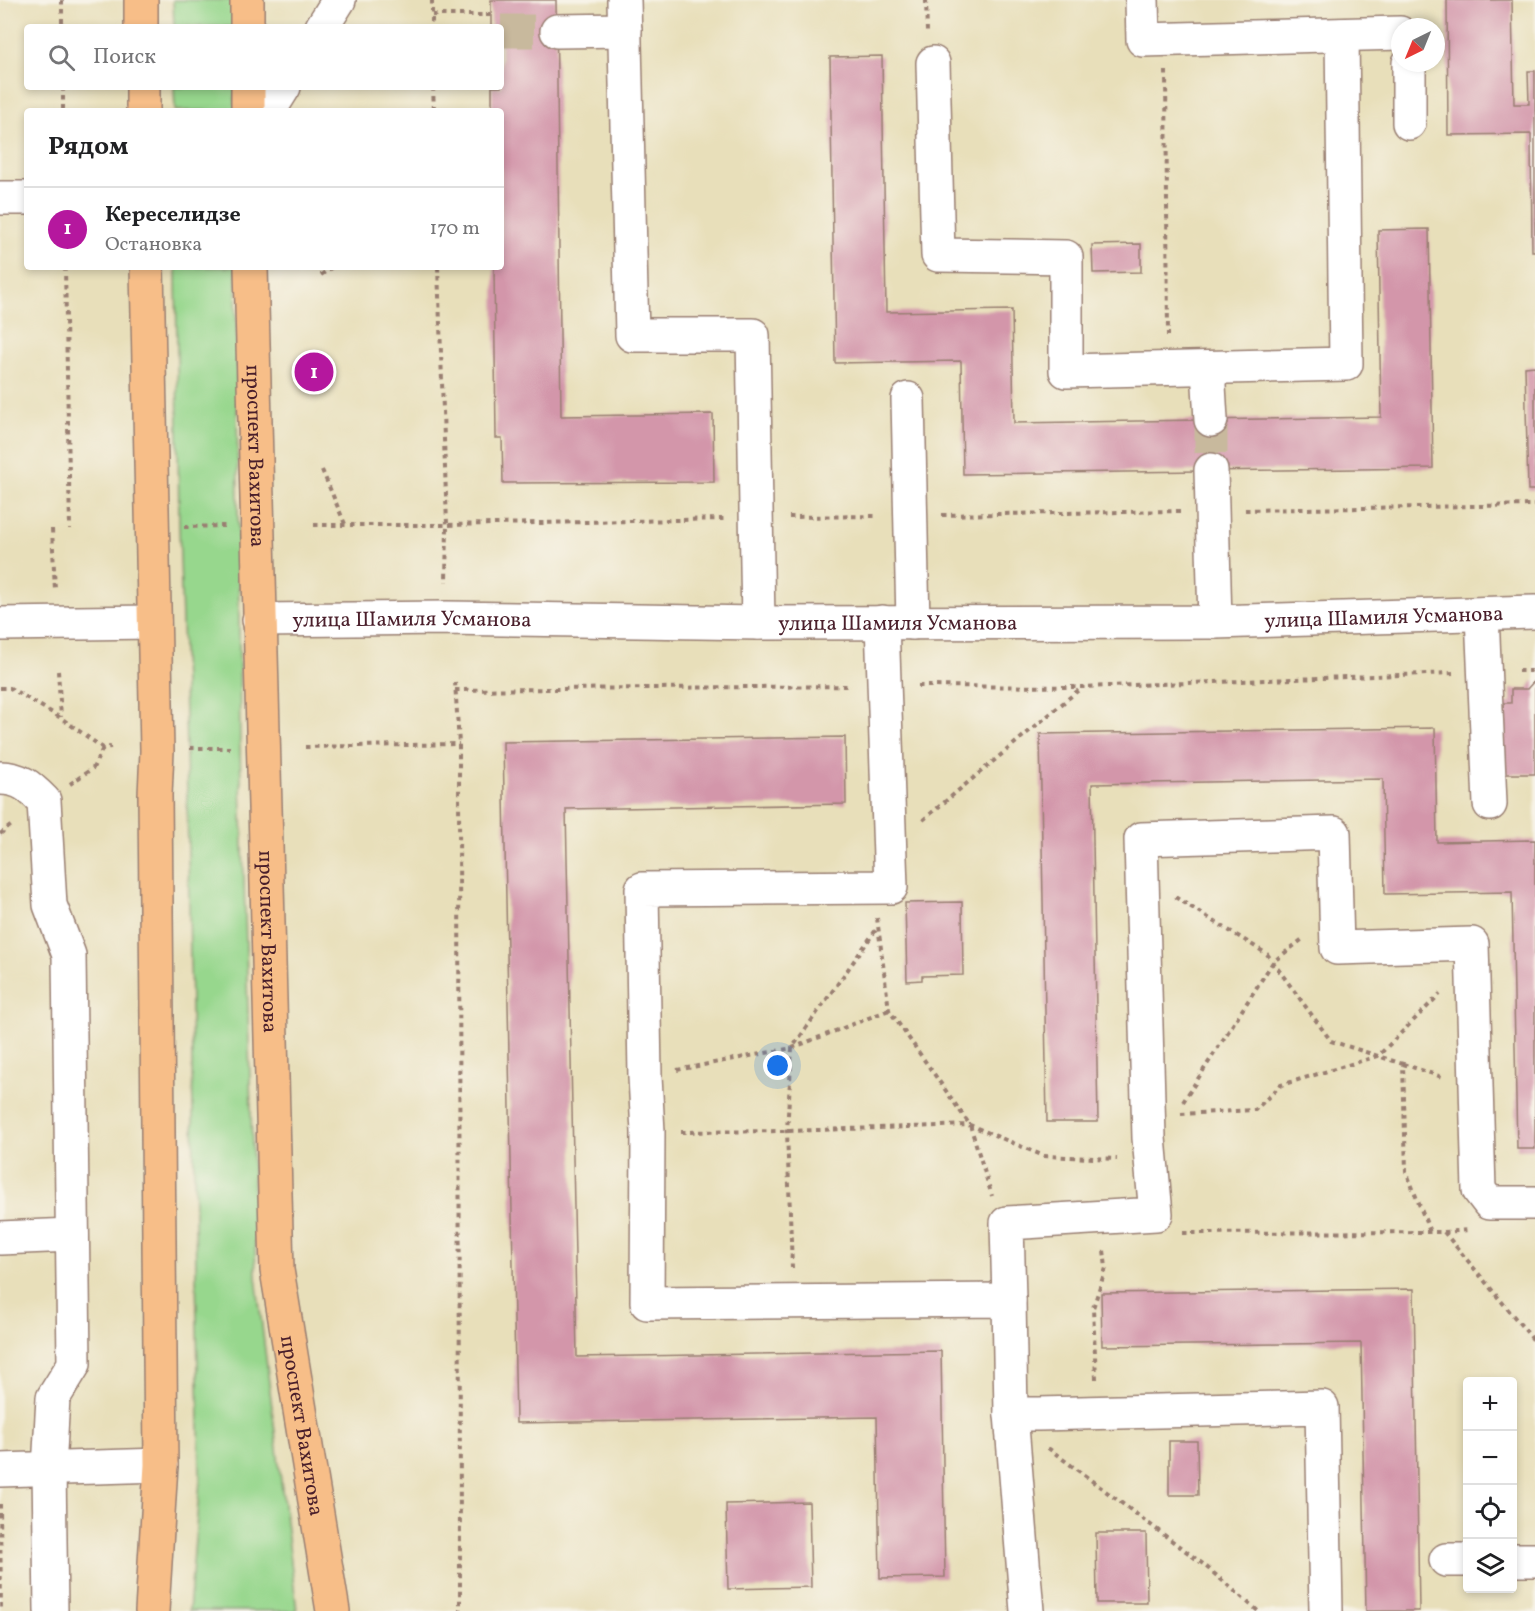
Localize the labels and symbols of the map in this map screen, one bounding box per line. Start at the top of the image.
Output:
north arrow [1391,18,1445,72]
pin: 1 [294,350,334,394]
street label: проспект Вахитова [238,364,271,548]
street label: улица Шамиля Усманова [1264,600,1504,636]
street label: улица Шамиля Усманова [292,605,532,636]
street label: улица Шамиля Усманова [778,609,1018,639]
street label: проспект Вахитова [250,850,284,1034]
your location [763,1051,792,1080]
street label: проспект Вахитова [272,1333,330,1518]

